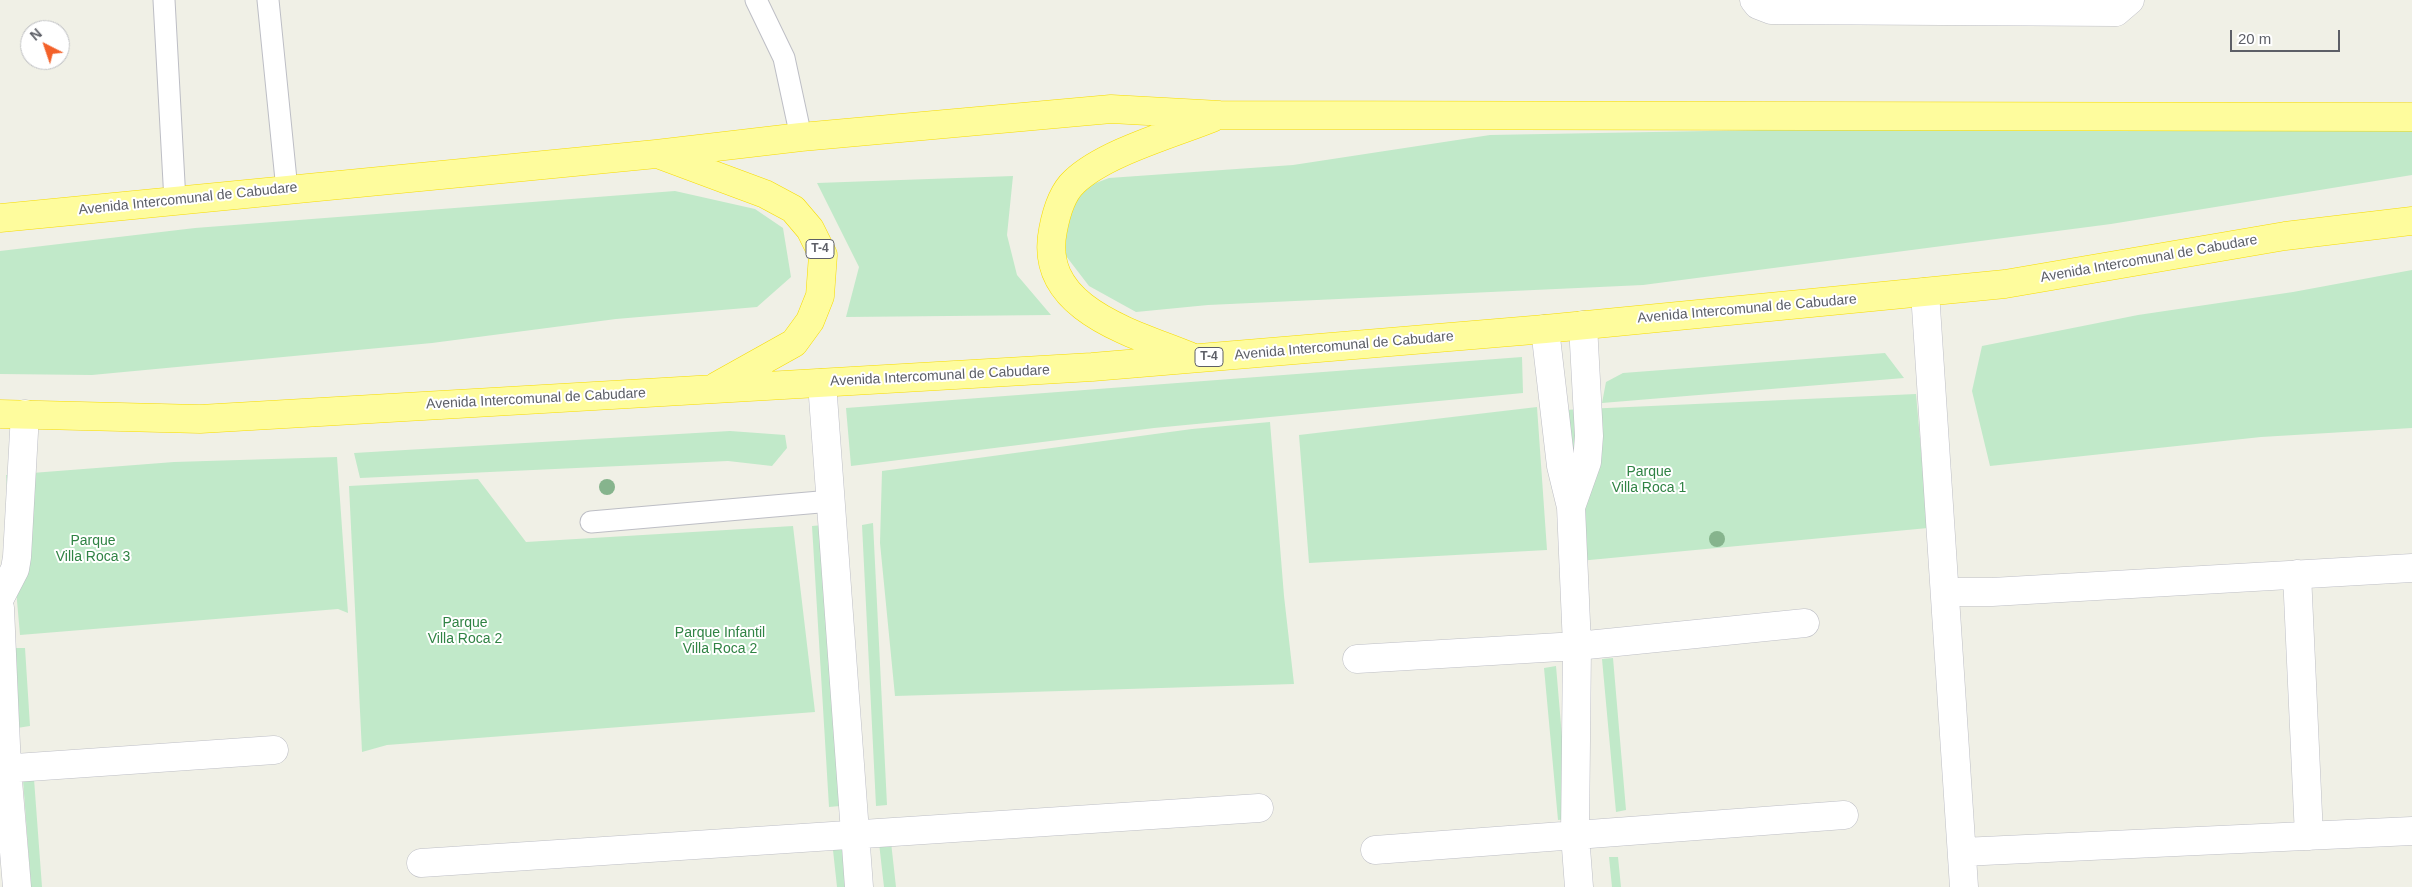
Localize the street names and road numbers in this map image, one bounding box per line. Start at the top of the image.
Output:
street label: Avenida Intercomunal de Cabudare [78,179,298,219]
street label: Avenida Intercomunal de Cabudare [2039,232,2259,286]
road number: T-4 [806,240,834,258]
street label: Avenida Intercomunal de Cabudare [1637,291,1857,327]
street label: Avenida Intercomunal de Cabudare [1234,328,1454,364]
road number: T-4 [1195,348,1223,367]
street label: Avenida Intercomunal de Cabudare [830,362,1050,390]
street label: Avenida Intercomunal de Cabudare [426,385,646,413]

